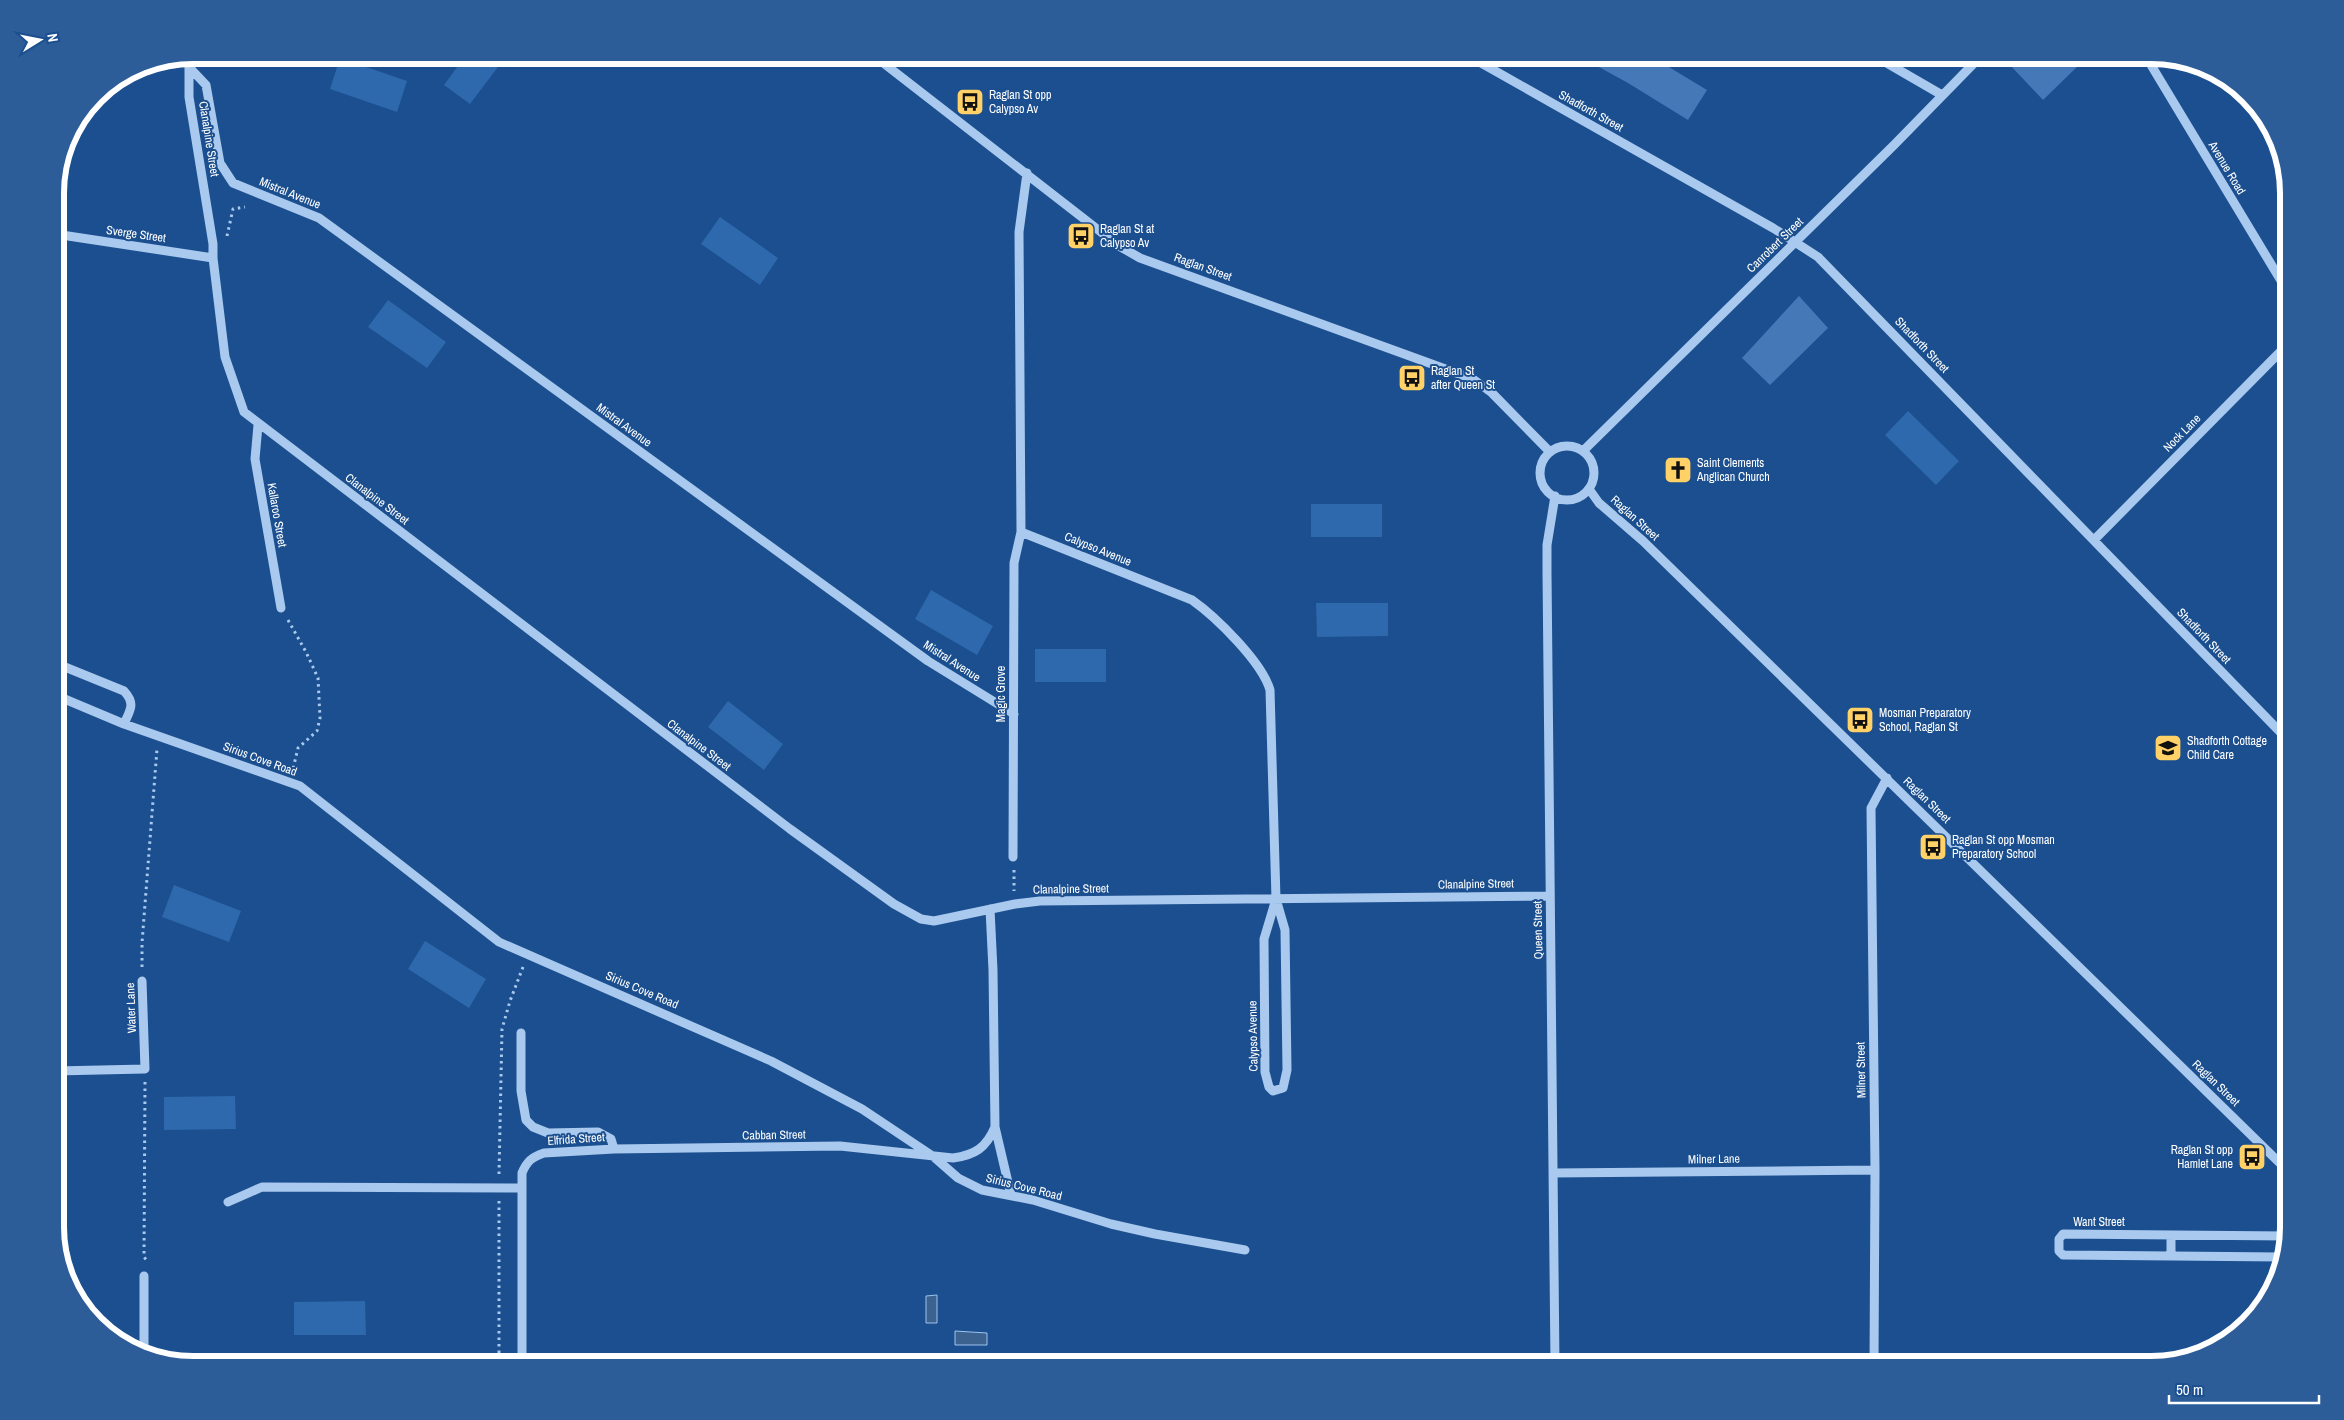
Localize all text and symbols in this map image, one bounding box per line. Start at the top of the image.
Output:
north arrow [15,15,65,65]
text: N [43,32,62,43]
bus stop icon: Raglan St opp Calypso Av [955,87,985,117]
place label: Raglan St opp Calypso Av [989,87,1051,117]
street label: Shadforth Street [1556,87,1626,135]
street label: Clanalpine Street [195,100,223,178]
street label: Avenue Road [2204,138,2249,198]
street label: Mistral Avenue [257,173,323,213]
street label: Canrobert Street [1743,214,1807,276]
bus stop icon: Raglan St at Calypso Av [1066,221,1096,251]
place label: Raglan St at Calypso Av [1100,221,1154,251]
street label: Sverge Street [105,222,167,246]
street label: Raglan Street [1172,249,1234,285]
street label: Shadforth Street [1891,314,1953,377]
bus stop icon: Raglan St after Queen St [1397,363,1427,393]
place label: Raglan St after Queen St [1431,363,1495,393]
street label: Mistral Avenue [593,399,655,451]
street label: Nock Lane [2160,411,2204,455]
church icon: Saint Clements Anglican Church [1663,455,1693,485]
place label: Saint Clements Anglican Church [1696,455,1770,485]
street label: Clanalpine Street [342,470,412,528]
street label: Kallaroo Street [263,482,291,549]
street label: Raglan Street [1607,492,1663,544]
street label: Calypso Avenue [1062,528,1134,570]
street label: Shadforth Street [2173,605,2235,668]
street label: Mistral Avenue [920,637,984,685]
street label: Magic Grove [993,666,1009,722]
bus stop icon: Mosman Preparatory School, Raglan St [1845,705,1875,735]
place label: Mosman Preparatory School, Raglan St [1879,705,1971,735]
street label: Clanalpine Street [664,716,734,774]
school or university icon: Shadforth Cottage Child Care [2153,733,2183,763]
place label: Shadforth Cottage Child Care [2187,733,2267,763]
street label: Sirius Cove Road [221,738,299,780]
street label: Raglan Street [1900,773,1954,827]
bus stop icon: Raglan St opp Mosman Preparatory School [1918,832,1948,862]
place label: Raglan St opp Mosman Preparatory School [1952,832,2055,862]
street label: Clanalpine Street [1438,875,1514,893]
street label: Clanalpine Street [1033,880,1109,898]
street label: Queen Street [1529,900,1547,959]
street label: Sirius Cove Road [603,967,681,1013]
street label: Water Lane [122,982,140,1034]
street label: Calypso Avenue [1244,1000,1262,1072]
street label: Milner Street [1853,1041,1869,1098]
street label: Raglan Street [2189,1056,2243,1110]
street label: Cabban Street [742,1126,806,1144]
street label: Elfrida Street [547,1129,605,1149]
place label: Raglan St opp Hamlet Lane [2171,1142,2233,1172]
bus stop icon: Raglan St opp Hamlet Lane [2237,1142,2267,1172]
street label: Milner Lane [1688,1151,1740,1167]
street label: Sirius Cove Road [984,1170,1064,1204]
street label: Want Street [2073,1214,2125,1230]
scale bar [2169,1372,2319,1404]
text: 50 m [2176,1379,2203,1400]

